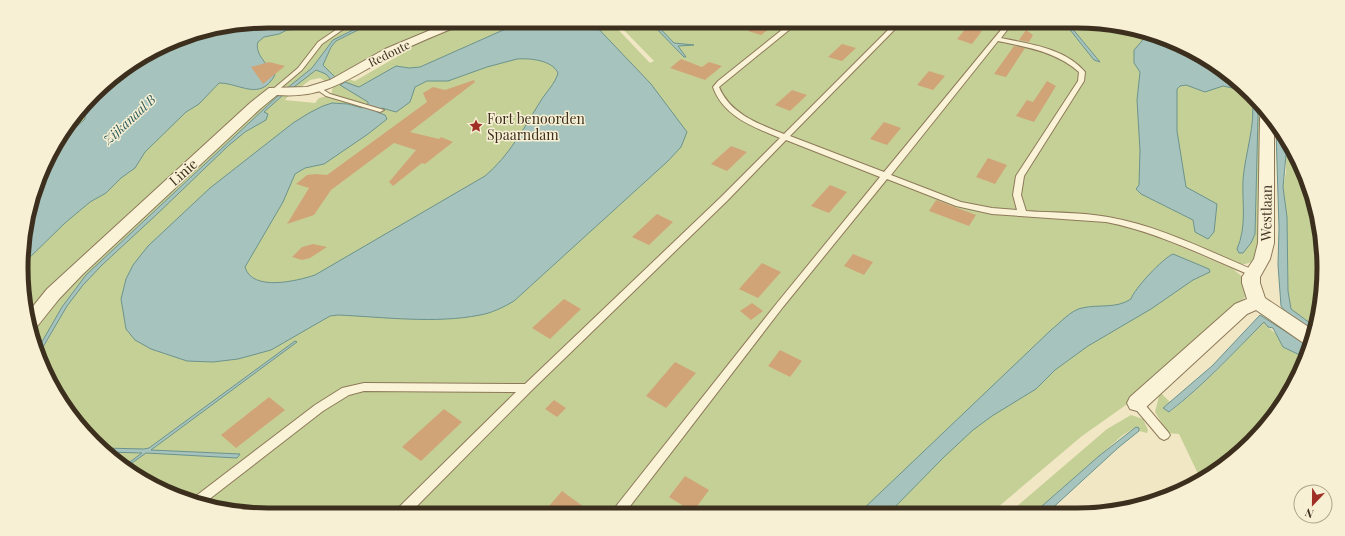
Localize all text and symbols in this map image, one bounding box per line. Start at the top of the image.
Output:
street label: Redoute [365,36,413,70]
water label: Zijkanaal B [99,90,159,148]
place label: Fort benoorden Spaarndam [487,109,586,144]
place icon: Fort benoorden Spaarndam [468,118,484,134]
street label: Linie [165,154,201,190]
street label: Westlaan [1256,184,1276,242]
north arrow [1293,484,1333,524]
text: N [1303,505,1316,522]

